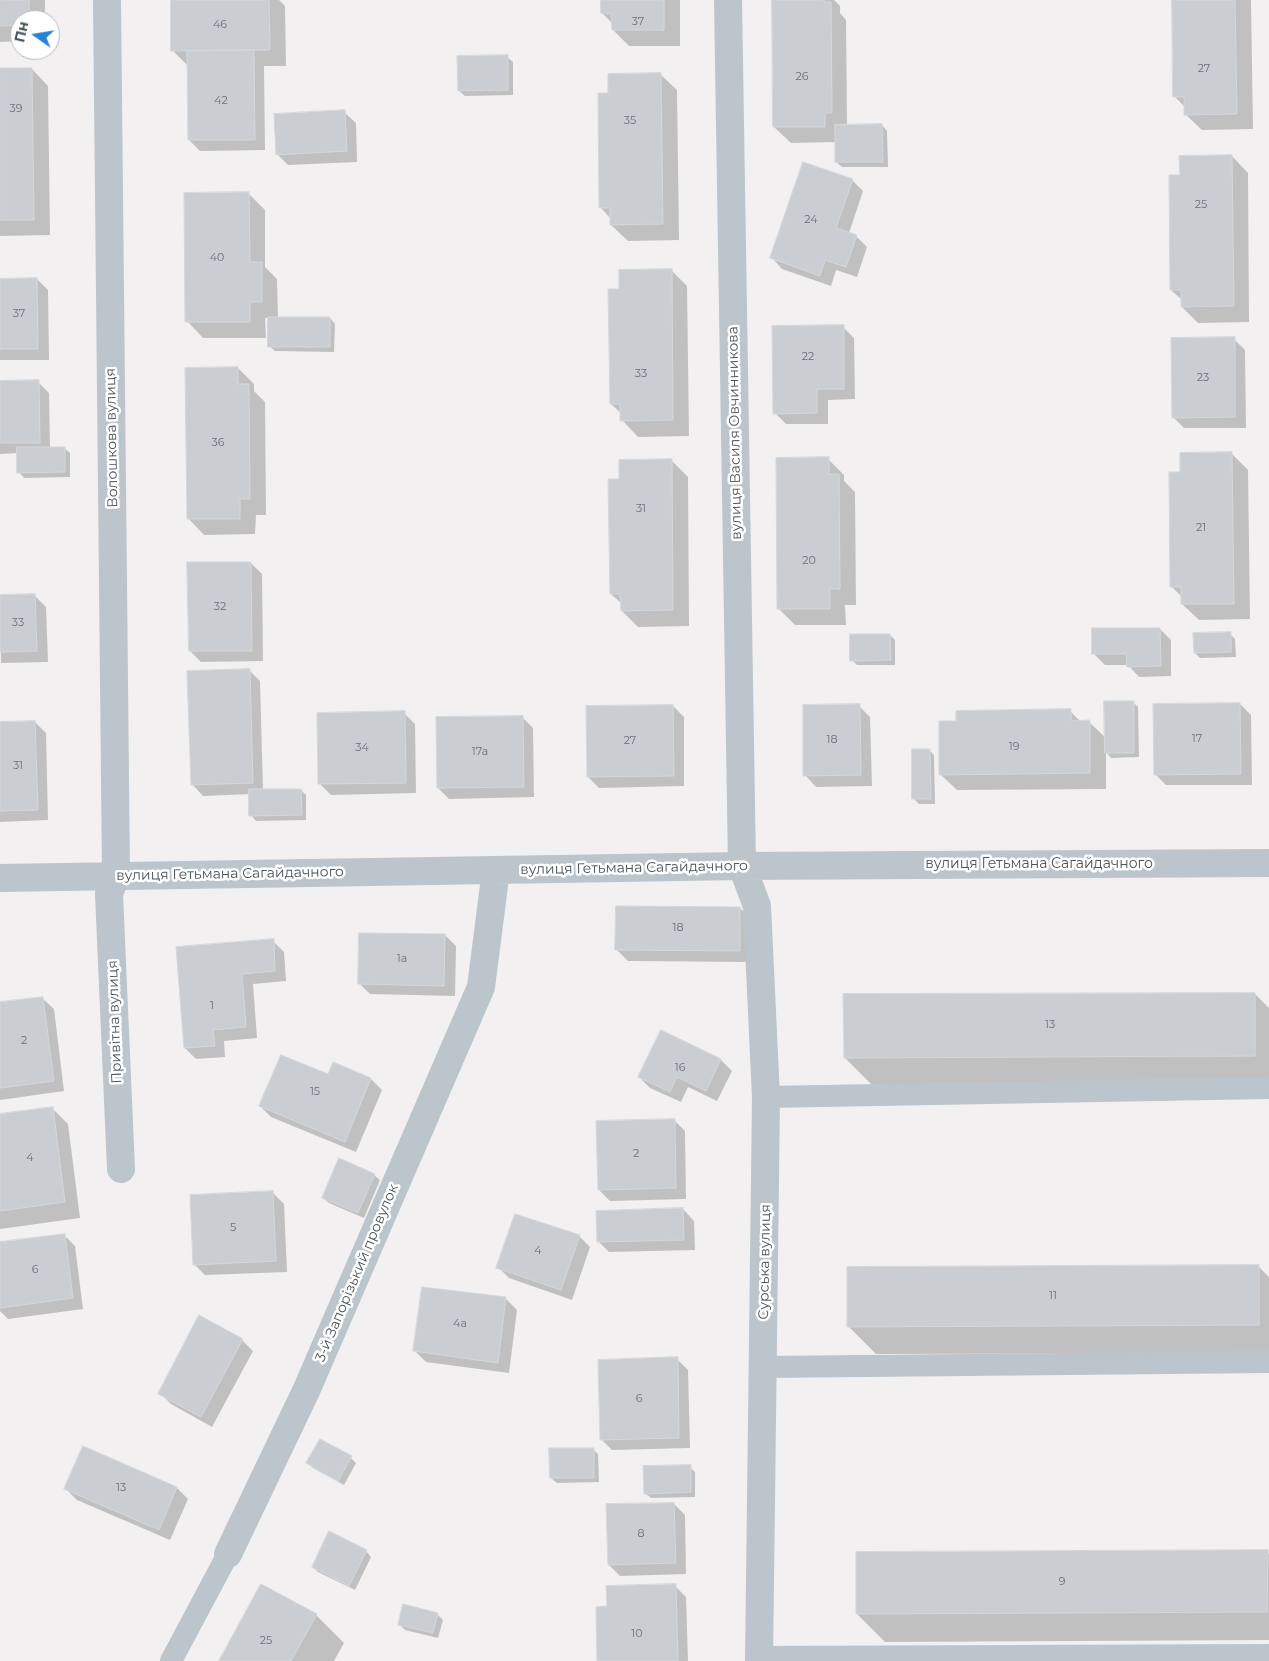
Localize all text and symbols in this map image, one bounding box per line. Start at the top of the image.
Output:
north arrow [10,10,60,60]
house number: 37 [632,15,644,29]
house number: 46 [213,18,227,32]
text: Пн [10,20,33,44]
house number: 27 [1198,62,1210,76]
house number: 26 [796,70,808,84]
house number: 42 [214,94,228,108]
house number: 39 [10,102,22,116]
house number: 35 [624,114,636,128]
house number: 25 [1195,198,1207,212]
house number: 24 [804,213,818,227]
house number: 40 [210,251,224,265]
house number: 37 [13,307,25,321]
street label: вулиця Василя Овчинникова [725,326,745,540]
house number: 22 [802,350,814,364]
house number: 33 [635,367,647,381]
street label: Волошкова вулиця [102,368,122,508]
house number: 23 [1197,371,1209,385]
house number: 36 [212,436,224,450]
house number: 31 [636,502,646,516]
house number: 21 [1196,521,1206,535]
house number: 20 [802,554,816,568]
house number: 32 [214,600,226,614]
house number: 33 [12,616,24,630]
house number: 17 [1192,732,1202,746]
house number: 18 [827,733,837,747]
house number: 27 [624,734,636,748]
house number: 19 [1009,740,1019,754]
house number: 34 [355,741,369,755]
house number: 17а [472,745,488,759]
house number: 31 [13,759,23,773]
street label: вулиця Гетьмана Сагайдачного [925,856,1153,872]
street label: вулиця Гетьмана Сагайдачного [520,858,748,878]
street label: вулиця Гетьмана Сагайдачного [116,864,344,884]
house number: 18 [673,921,683,935]
house number: 1а [397,952,407,966]
street label: Привітна вулиця [104,960,126,1084]
house number: 1 [210,999,214,1013]
house number: 13 [1045,1018,1055,1032]
house number: 2 [21,1034,27,1048]
house number: 16 [675,1061,685,1075]
house number: 15 [310,1085,320,1099]
house number: 2 [633,1147,639,1161]
house number: 4 [26,1151,34,1165]
street label: 3-й Запорізький провулок [312,1182,402,1364]
street label: Сурська вулиця [756,1204,774,1320]
house number: 5 [230,1221,236,1235]
house number: 4 [534,1244,542,1258]
house number: 6 [32,1263,38,1277]
house number: 11 [1049,1289,1057,1303]
house number: 4а [453,1317,467,1331]
house number: 6 [636,1392,642,1406]
house number: 13 [116,1481,126,1495]
house number: 8 [637,1527,645,1541]
house number: 9 [1059,1575,1065,1589]
house number: 10 [631,1627,643,1641]
house number: 25 [260,1634,272,1648]

